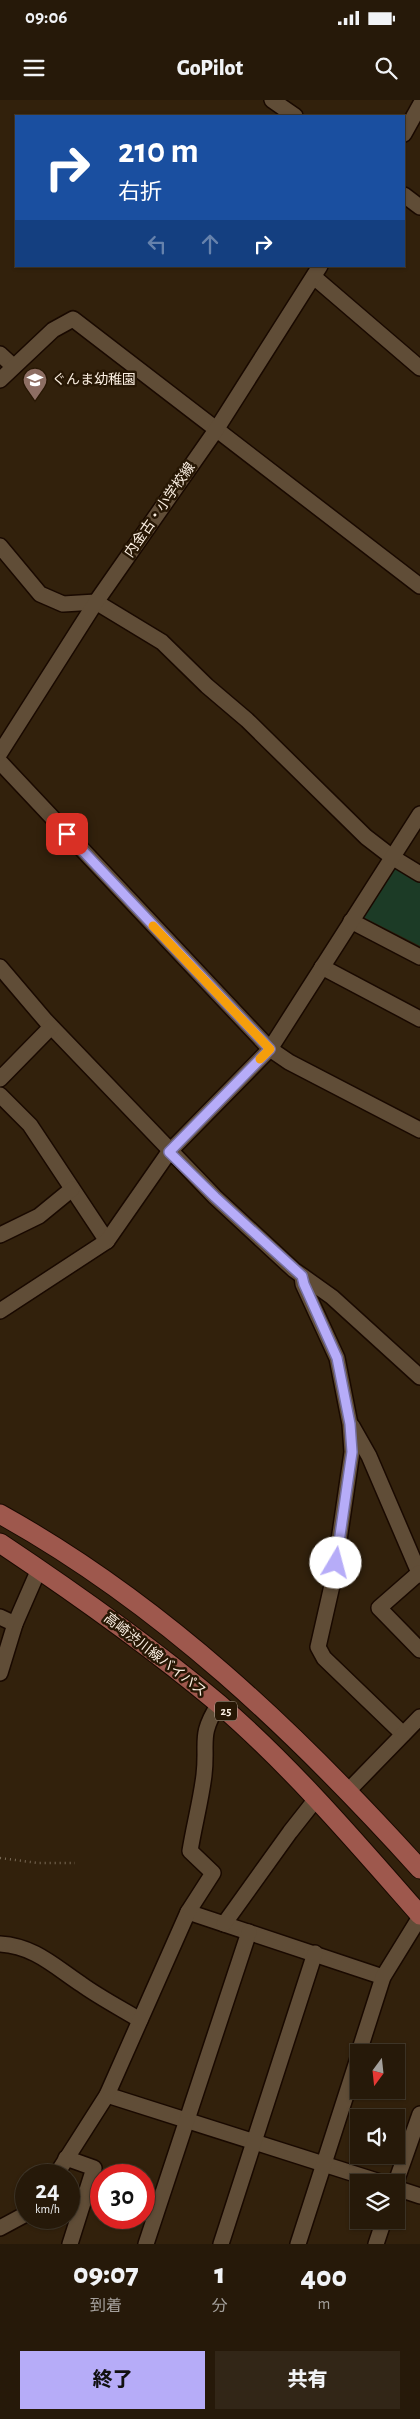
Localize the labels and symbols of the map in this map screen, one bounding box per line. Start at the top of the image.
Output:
school or university icon: ぐんま幼稚園 [22,367,48,401]
place label: ぐんま幼稚園 [52,372,136,387]
street label: 内金古・小学校線 [121,460,198,560]
pin [46,813,88,855]
position arrow [309,1536,361,1588]
street label: 高崎渋川線バイパス [101,1610,209,1699]
road number: 25 [215,1702,237,1720]
north arrow [350,2044,405,2099]
speed limit sign: 30 [90,2164,155,2229]

